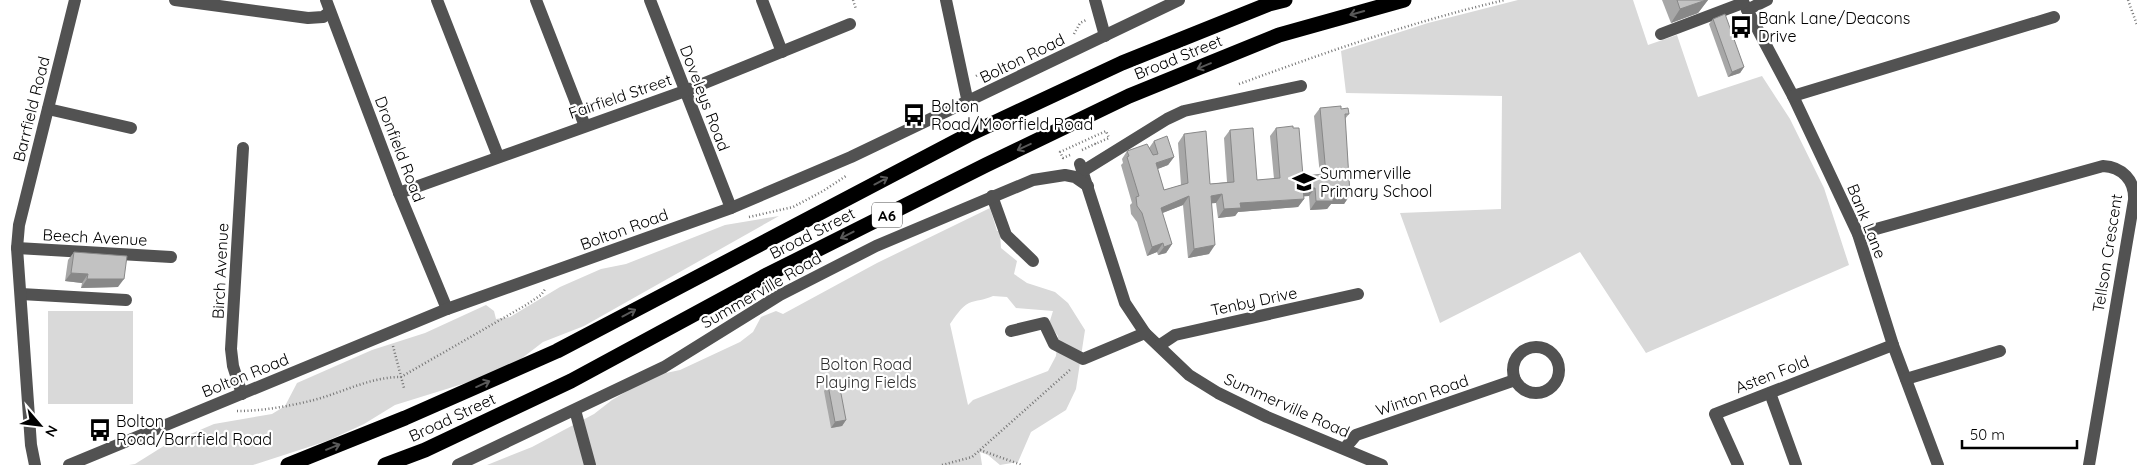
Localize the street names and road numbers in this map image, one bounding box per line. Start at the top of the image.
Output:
street label: Bolton Road [976,29,1068,87]
street label: Broad Street [1131,30,1225,84]
street label: Doveleys Road [676,42,734,154]
street label: Barrfield Road [8,54,54,164]
street label: Fairfield Street [566,69,674,123]
street label: Dronfield Road [371,93,429,205]
street label: Bank Lane [1843,181,1891,261]
street label: Tellson Crescent [2088,192,2126,314]
road number: A6 [872,202,902,228]
street label: Broad Street [766,203,858,263]
street label: Bolton Road [577,204,671,254]
street label: Birch Avenue [207,222,233,320]
street label: Beech Avenue [42,224,148,250]
street label: Summerville Road [697,247,825,333]
street label: Tenby Drive [1209,282,1299,320]
street label: Bolton Road [199,348,291,402]
street label: Asten Fold [1732,351,1812,397]
street label: Summerville Road [1221,368,1353,442]
street label: Winton Road [1373,370,1471,420]
street label: Broad Street [405,388,499,446]

